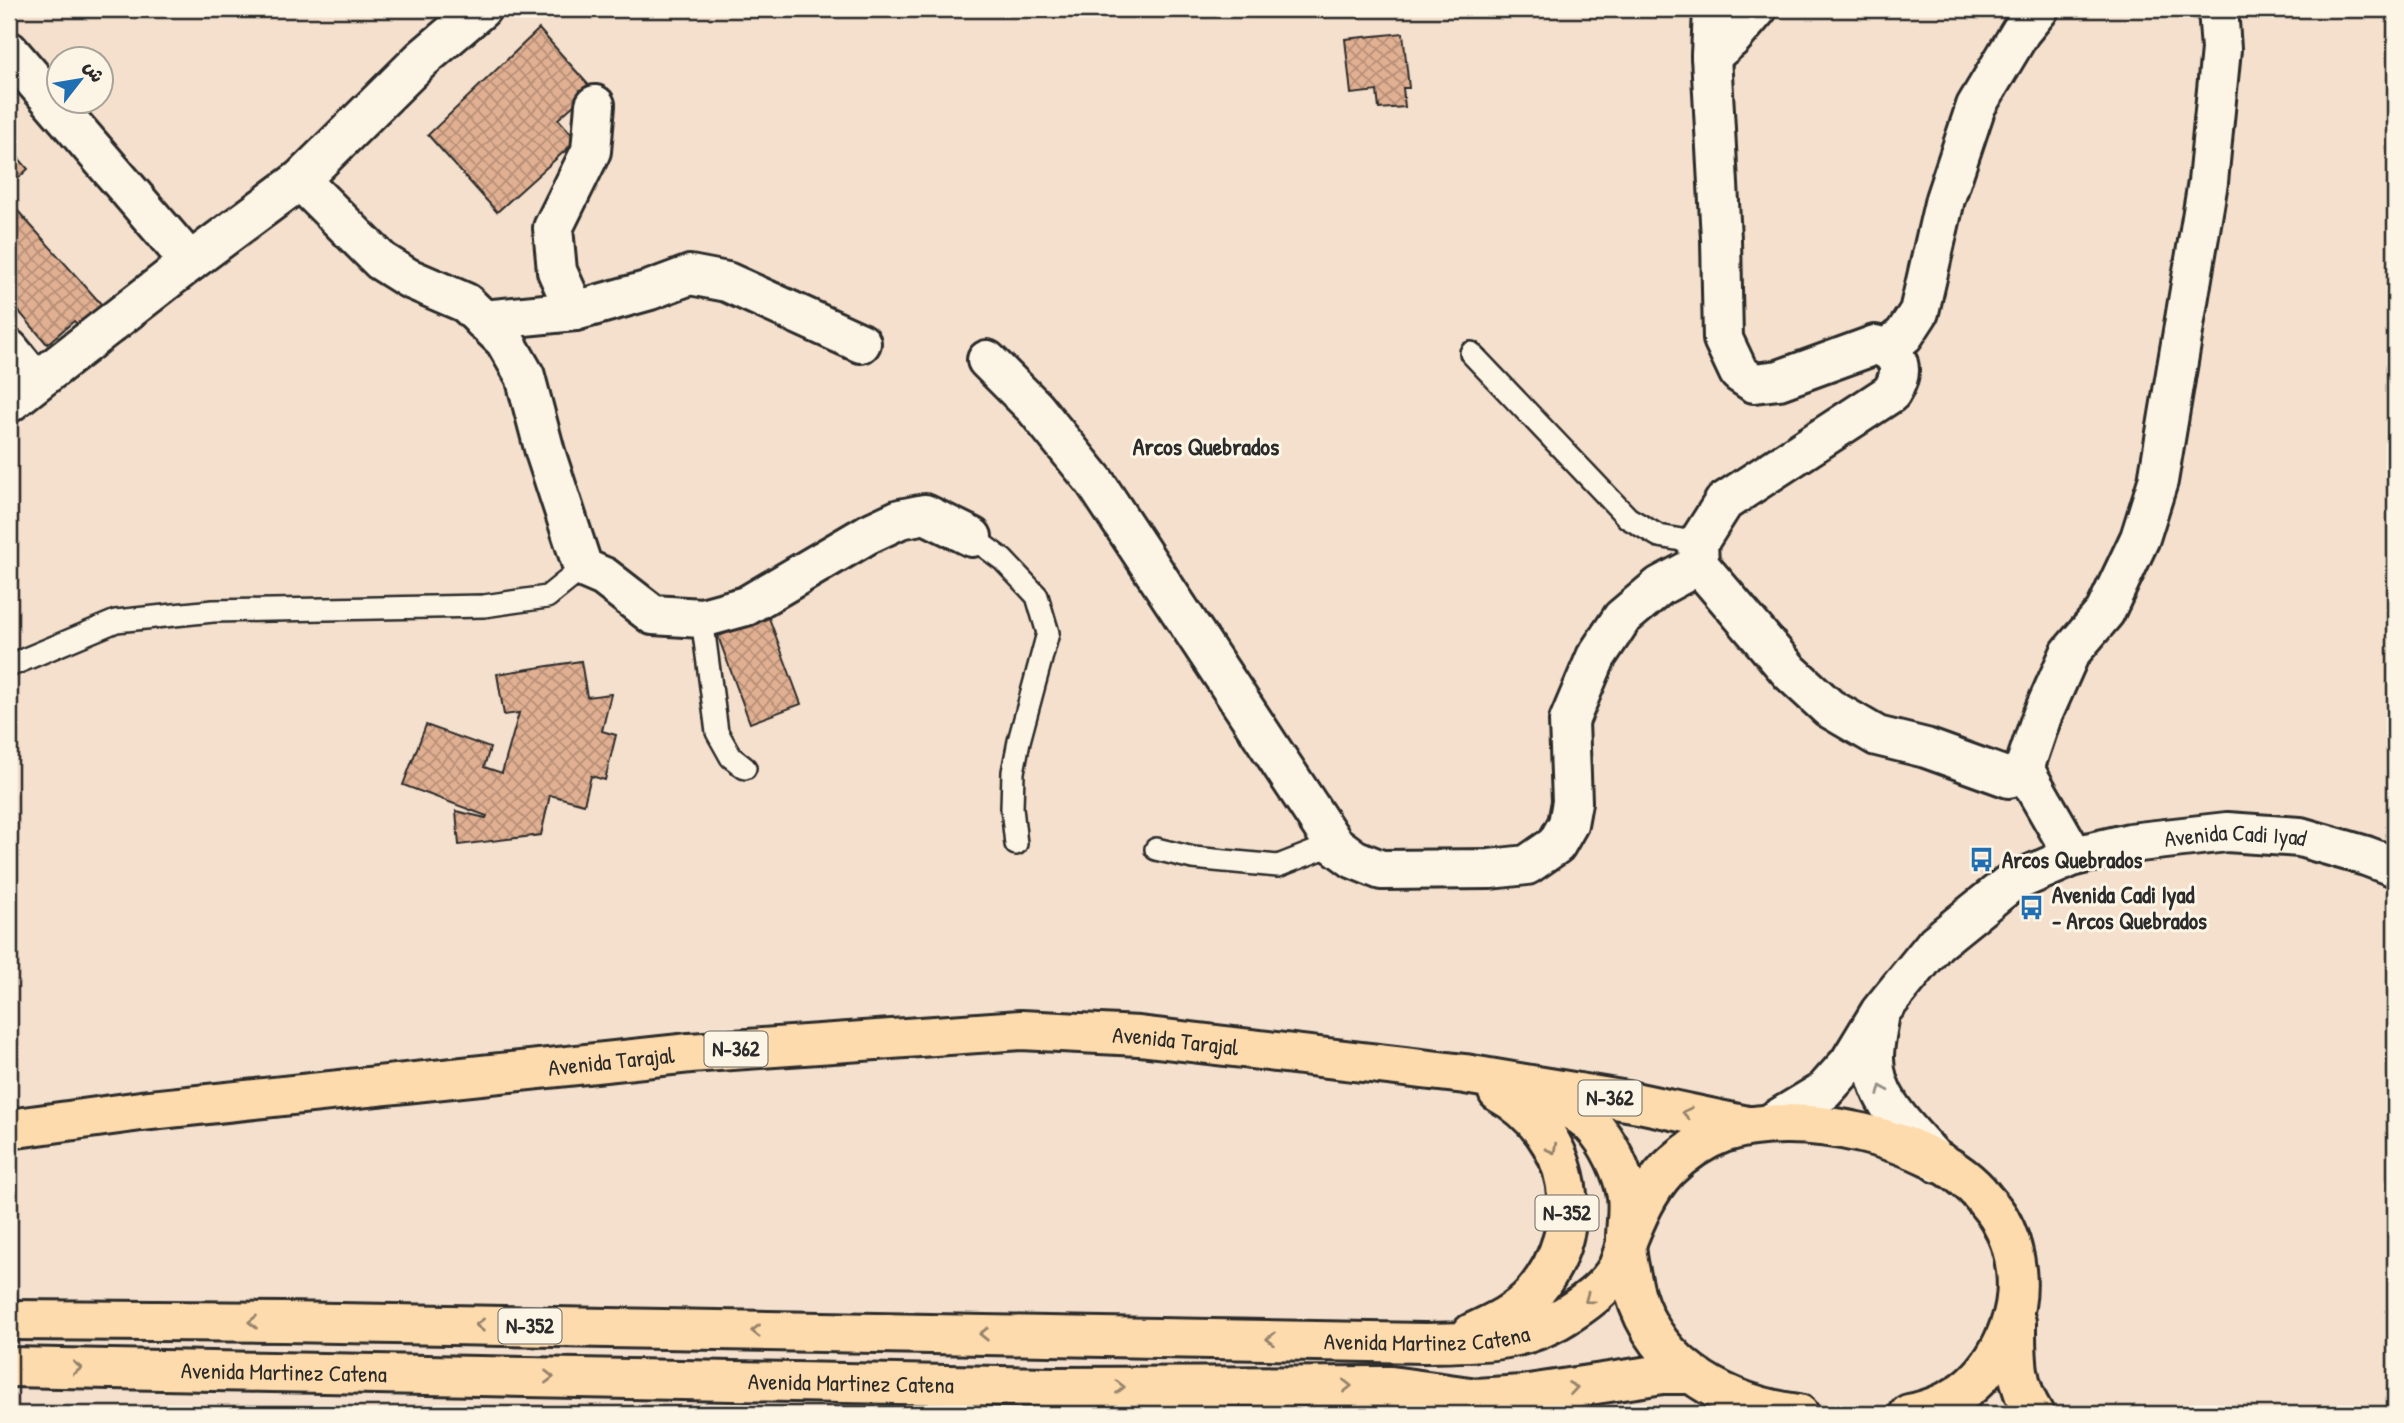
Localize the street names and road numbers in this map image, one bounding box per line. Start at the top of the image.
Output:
street label: Avenida Cadi Iyad [2163,816,2311,854]
street label: Avenida Tarajal [1112,1019,1241,1063]
road number: N-362 [704,1032,768,1066]
street label: Avenida Tarajal [546,1039,677,1083]
road number: N-362 [1578,1080,1642,1116]
road number: N-352 [1536,1196,1598,1230]
road number: N-352 [498,1308,562,1344]
street label: Avenida Martinez Catena [1324,1317,1533,1358]
street label: Avenida Martinez Catena [181,1354,387,1389]
street label: Avenida Martinez Catena [748,1365,954,1400]

